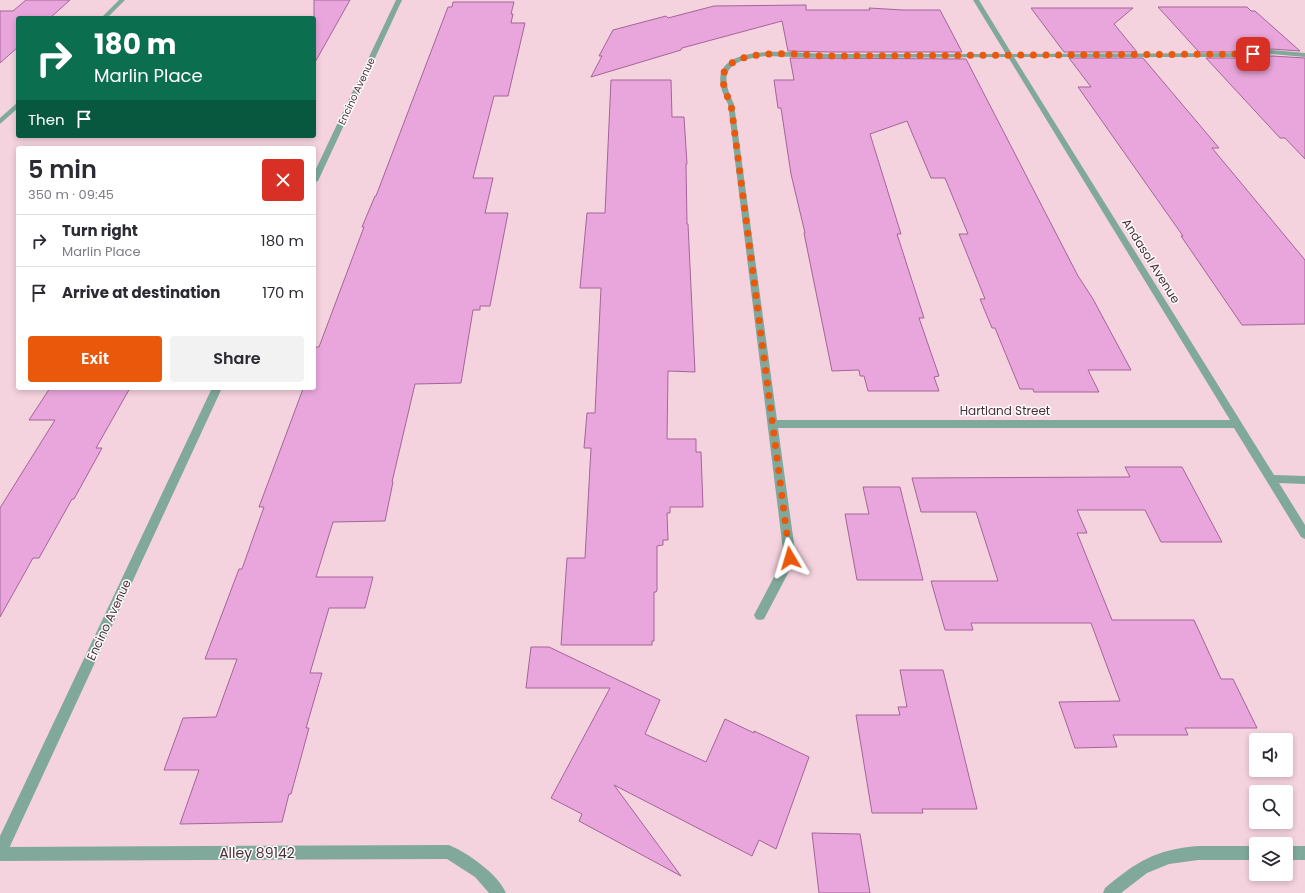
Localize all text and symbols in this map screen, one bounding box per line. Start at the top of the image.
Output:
text: 180 m [94,25,177,64]
icon: right [28,32,80,84]
pin [1236,37,1270,71]
icon: arrive [1242,43,1264,65]
street label: Encino Avenue [334,55,379,128]
text: Marlin Place [94,63,203,88]
icon: arrive [73,108,95,130]
text: Then [28,109,65,130]
text: 5 min [28,153,97,186]
button: close [262,159,304,201]
text: 350 m · 09:45 [28,185,114,204]
street label: Andasol Avenue [1118,215,1184,306]
text: Turn right [62,220,138,241]
icon: right [28,230,50,252]
text: 180 m [261,230,304,251]
text: Marlin Place [62,242,140,261]
icon: arrive [28,282,50,304]
text: Arrive at destination [62,282,220,303]
text: 170 m [262,282,304,303]
button: Exit [28,336,162,382]
button: Share [170,336,304,382]
street label: Hartland Street [960,402,1050,419]
position arrow [769,537,811,579]
street label: Encino Avenue [82,576,135,663]
map controls [1249,733,1293,881]
button: sound [1249,733,1293,777]
button: search [1249,785,1293,829]
button: layers [1249,837,1293,881]
street label: Alley 89142 [219,843,295,863]

